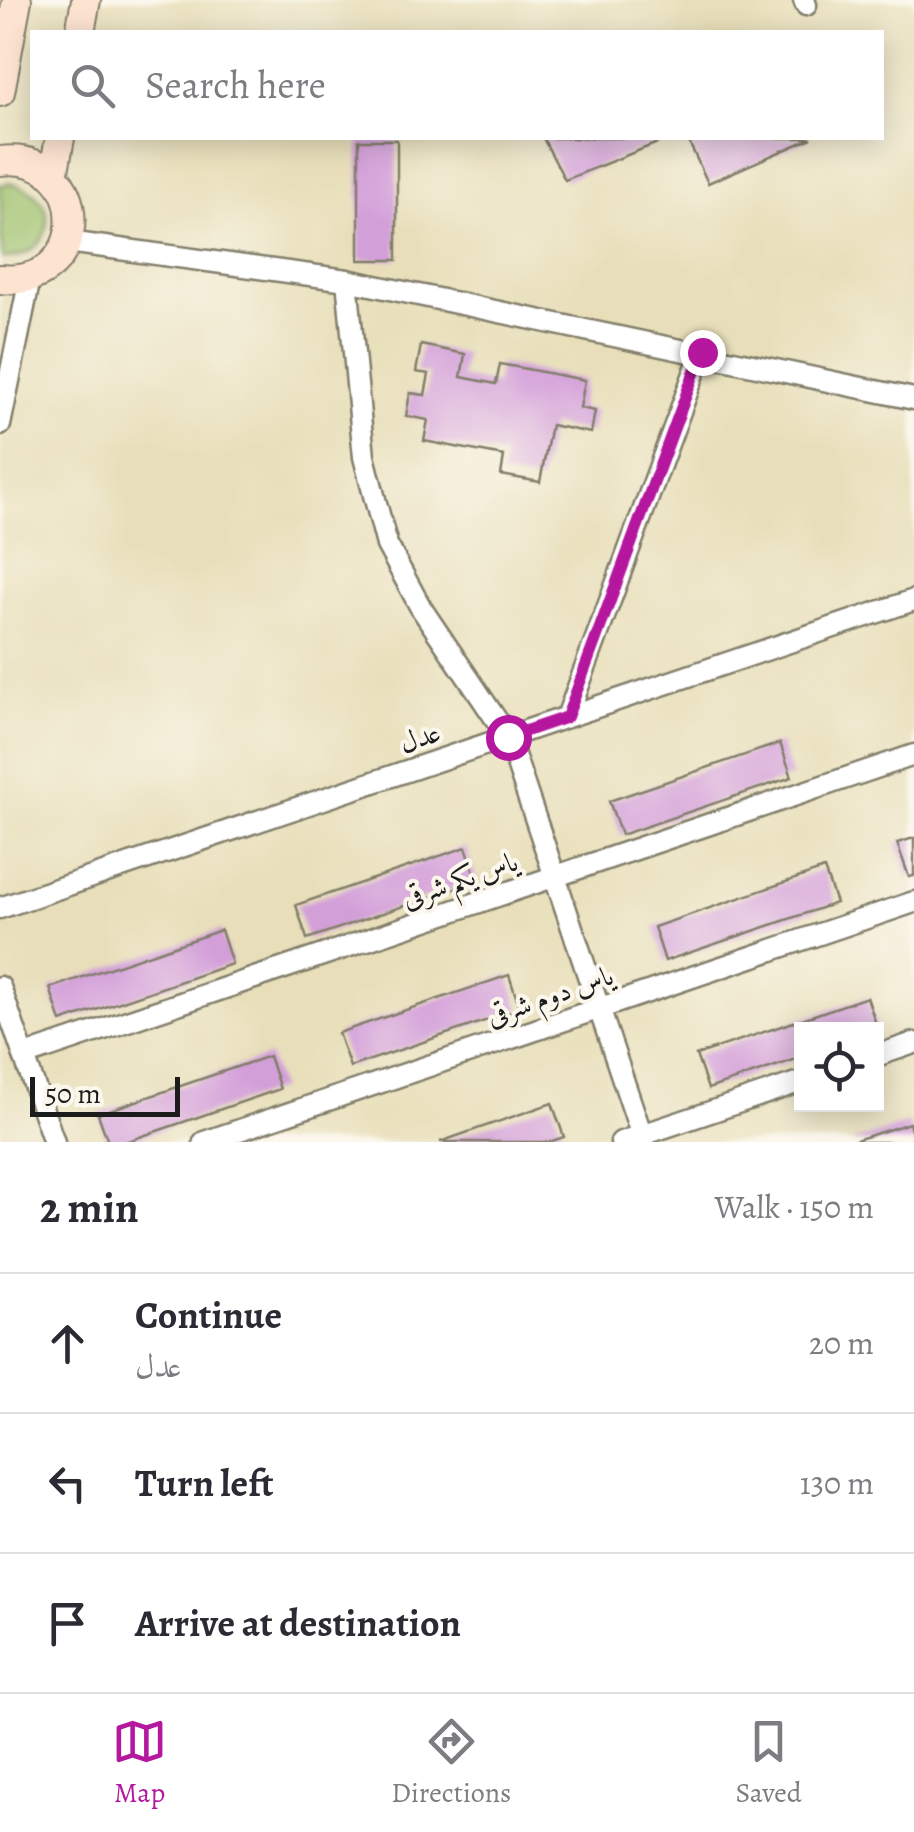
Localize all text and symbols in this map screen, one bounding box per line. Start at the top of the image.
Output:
search box [30,30,884,140]
icon: search [65,58,120,113]
text: Search here [145,59,326,111]
route end [680,330,726,376]
street label: عدل [394,713,446,763]
route start [486,715,532,761]
street label: یاس یکم شرقی [397,842,527,924]
street label: یاس دوم شرقی [481,956,622,1040]
map controls [794,1022,884,1112]
button: locate [794,1022,884,1112]
scale bar [30,1072,180,1116]
text: 50 m [45,1075,101,1113]
text: 2 min [40,1179,139,1236]
text: Walk · 150 m [714,1185,874,1229]
text: Continue [135,1289,282,1341]
icon: ahead [40,1316,95,1371]
text: 20 m [809,1321,874,1365]
text: عدل [135,1344,182,1388]
icon: left [40,1456,95,1511]
text: Turn left [135,1457,274,1509]
text: 130 m [800,1461,874,1505]
icon: arrive [40,1596,95,1651]
text: Arrive at destination [135,1597,461,1649]
tab: Map [112,1714,167,1812]
tab: Directions [391,1714,511,1812]
tab: Saved [736,1714,802,1812]

